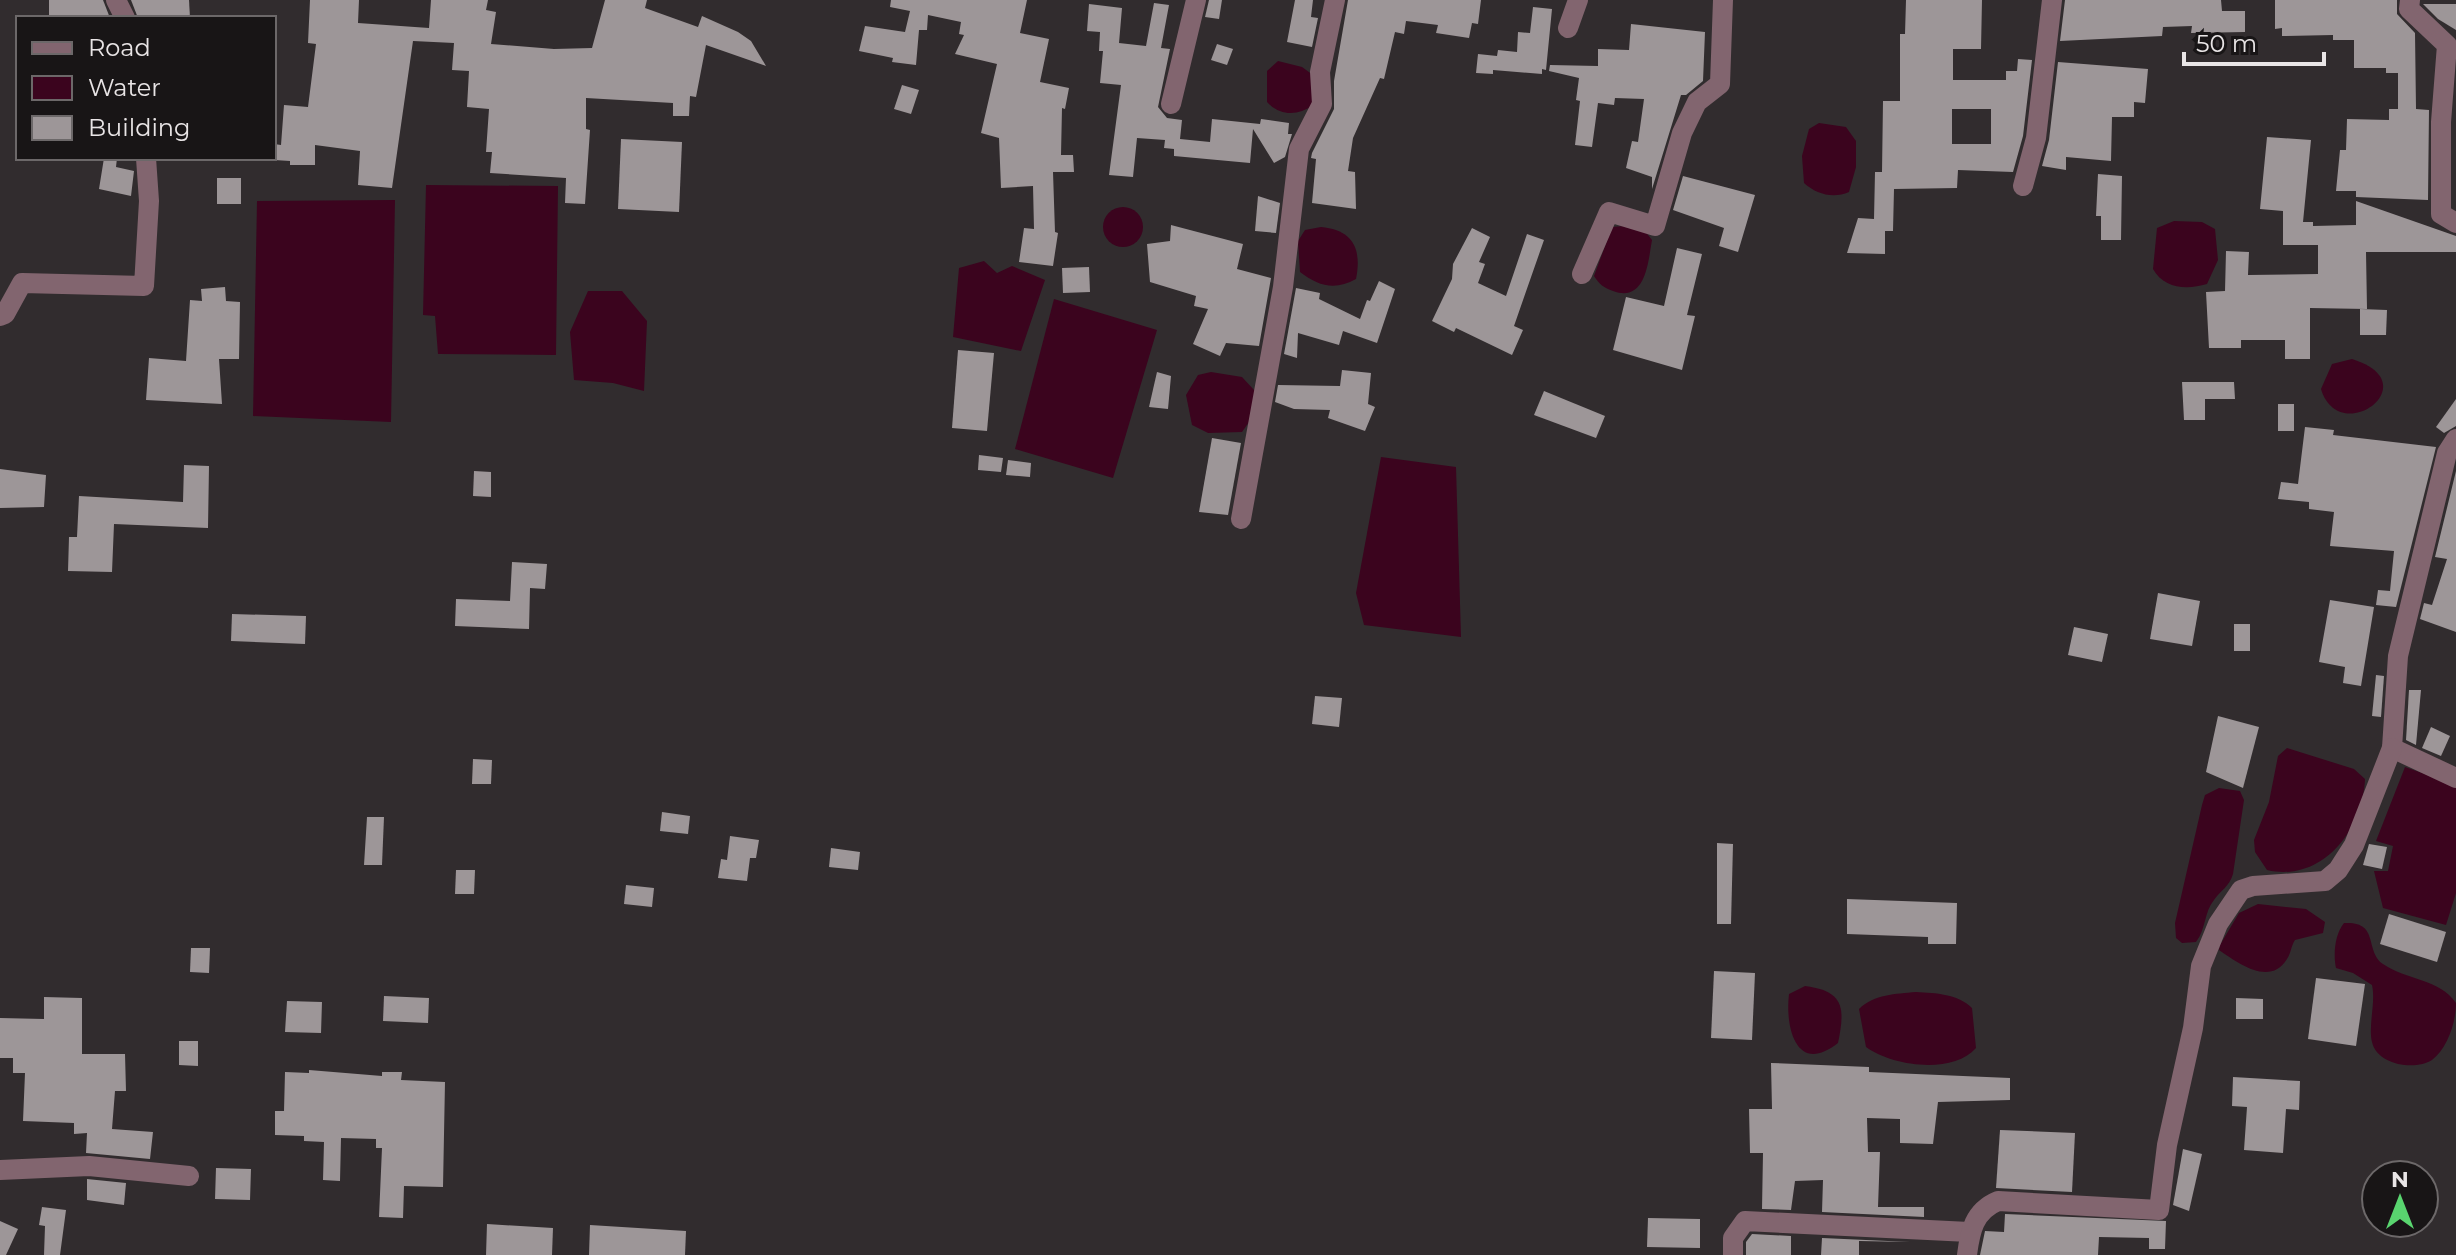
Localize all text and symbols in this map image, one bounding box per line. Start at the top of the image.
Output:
legend [16,16,276,160]
scale bar [2184,16,2324,66]
text: 50 m [2196,29,2257,58]
text: Road [88,33,151,62]
text: Water [88,73,161,102]
text: Building [88,113,191,142]
north arrow [2360,1159,2440,1239]
text: N [2391,1166,2409,1193]

